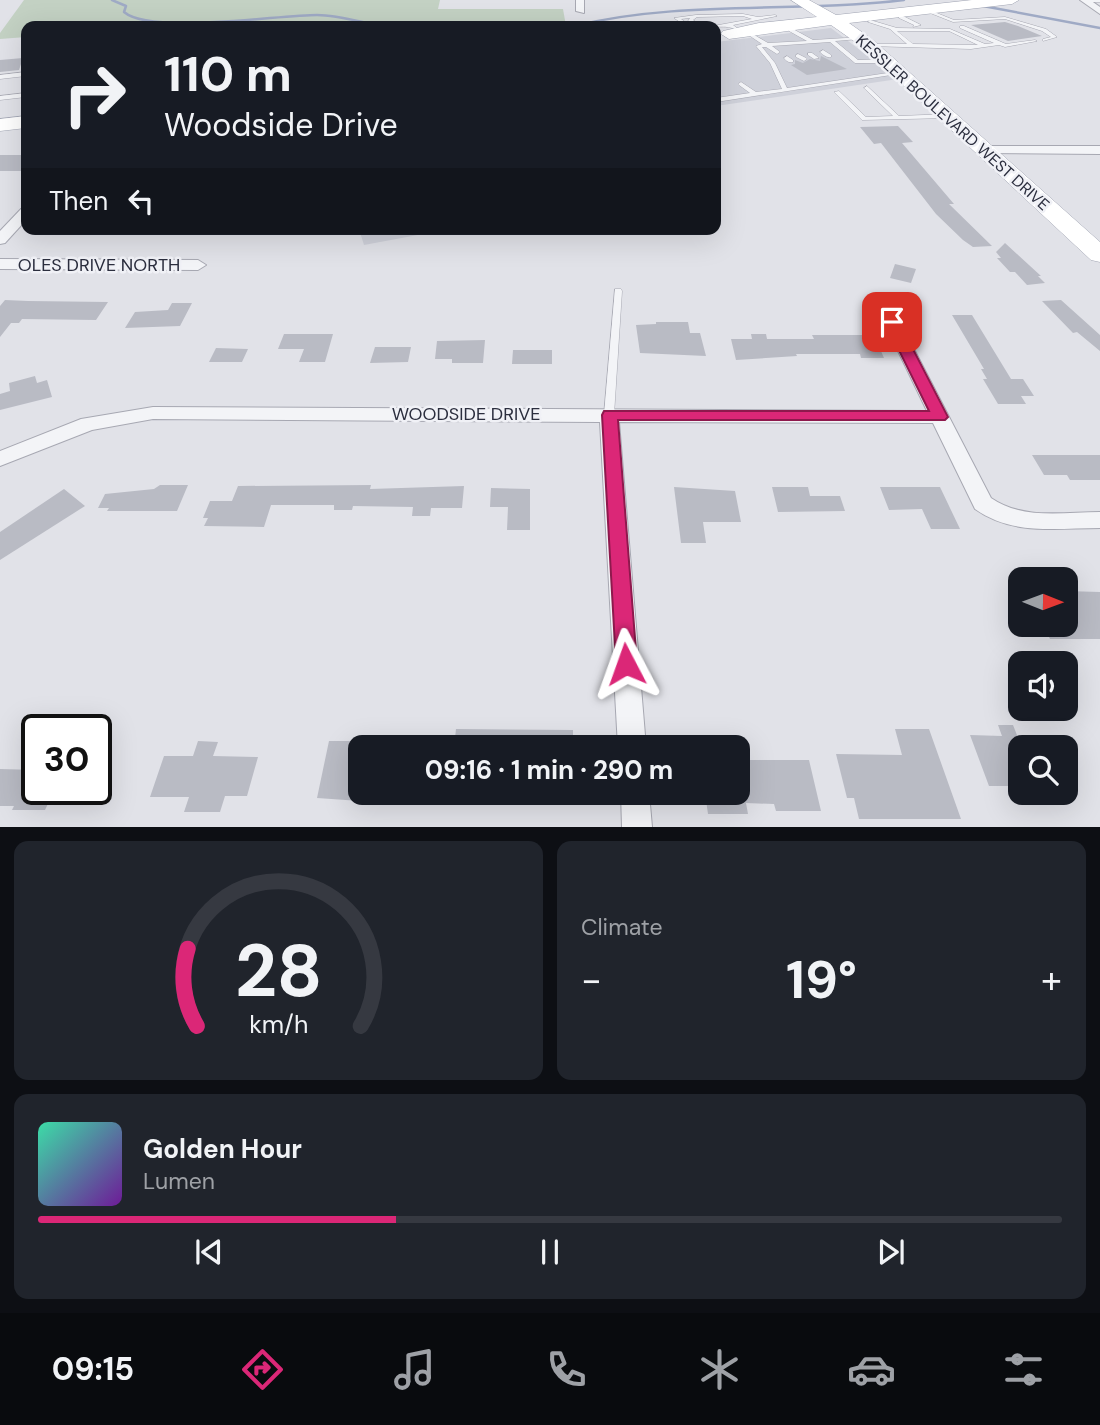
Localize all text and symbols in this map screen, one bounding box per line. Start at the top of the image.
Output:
street label: KESSLER BOULEVARD WEST DRIVE [851,30,1054,215]
text: 110 m [164,42,292,106]
icon: right [49,49,140,140]
text: Woodside Drive [164,104,398,146]
icon: left [122,182,160,220]
text: Then [49,184,108,218]
street label: OLES DRIVE NORTH [18,253,180,277]
pin [862,292,922,352]
icon: arrive [873,303,911,341]
street label: WOODSIDE DRIVE [392,402,540,426]
north arrow [1008,567,1078,637]
map controls [1008,567,1078,805]
position arrow [589,627,663,701]
button: sound [1008,651,1078,721]
speed limit sign: 30 [21,714,112,805]
button: search [1008,735,1078,805]
text: 09:16 · 1 min · 290 m [425,753,673,787]
text: Climate [581,912,663,942]
text: 28 [235,925,322,1020]
text: 19° [786,946,857,1014]
text: − [581,955,602,1005]
text: + [1041,955,1062,1005]
text: km/h [249,1008,308,1041]
text: Golden Hour [143,1132,302,1166]
text: Lumen [143,1166,215,1196]
icon: previous [190,1233,228,1271]
icon: pause [531,1233,569,1271]
icon: next [872,1233,910,1271]
icon: directions [238,1345,287,1394]
icon: music [390,1345,439,1394]
icon: phone [542,1345,591,1394]
icon: climate [695,1345,744,1394]
icon: car [847,1345,896,1394]
icon: filters [999,1345,1048,1394]
text: 09:15 [52,1348,134,1390]

